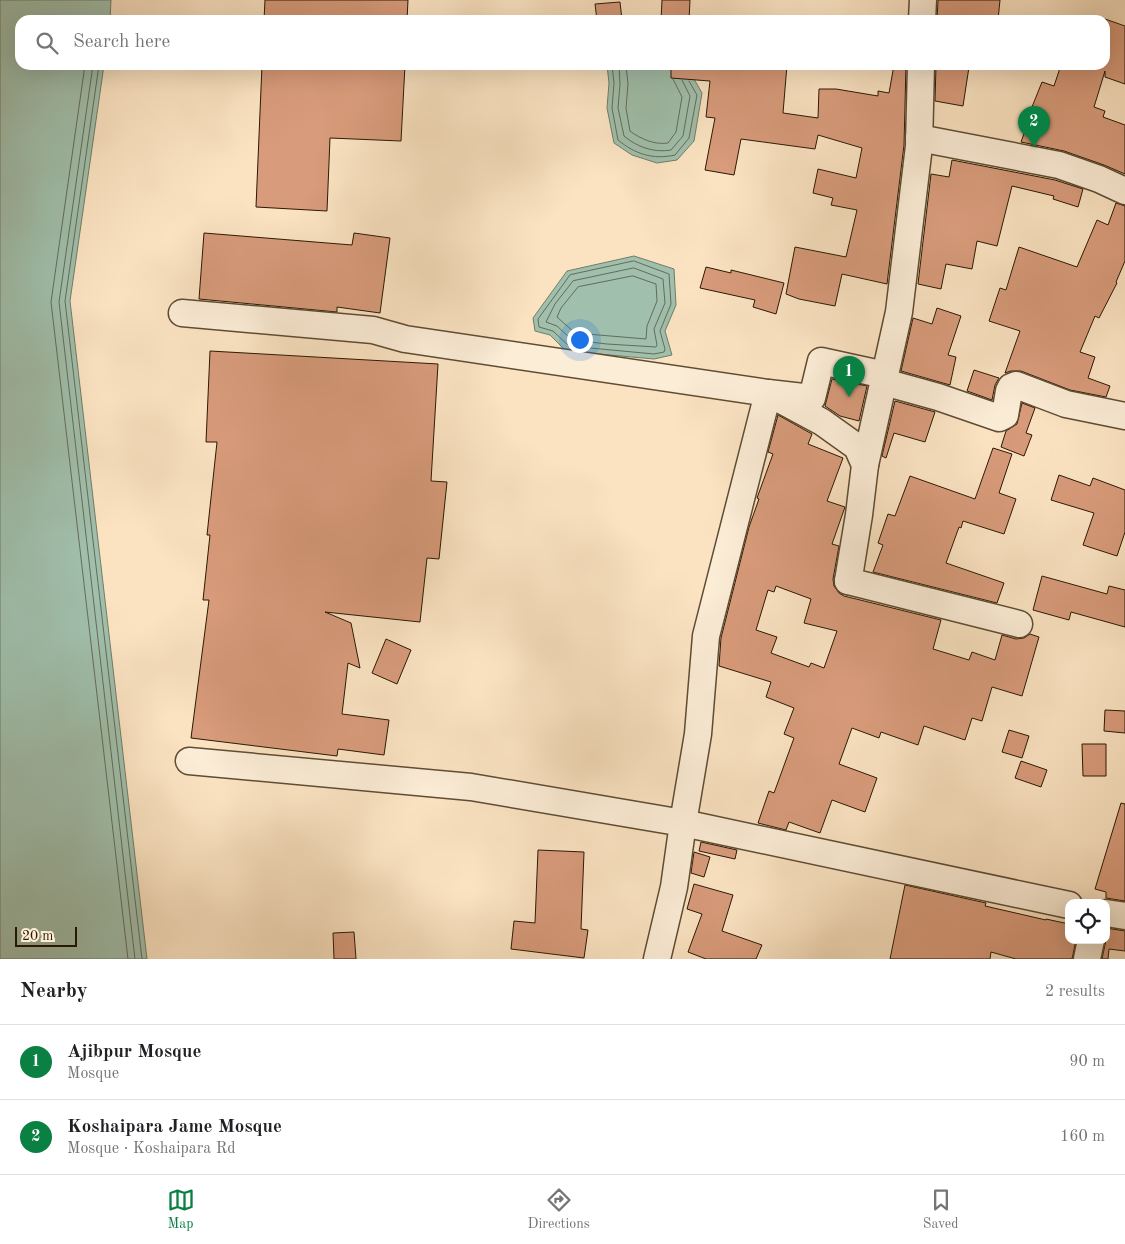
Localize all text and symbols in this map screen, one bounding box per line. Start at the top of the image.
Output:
search box [15,15,1110,70]
icon: search [33,29,61,57]
text: Search here [73,33,170,52]
pin: 2 [1018,106,1050,147]
your location [567,327,593,353]
pin: 1 [833,356,865,397]
map controls [1065,899,1110,944]
button: locate [1065,899,1110,944]
scale bar [15,924,78,947]
text: 20 m [22,929,53,943]
text: Nearby [20,981,88,1002]
text: 2 results [1045,984,1105,1000]
text: Ajibpur Mosque [67,1043,201,1062]
text: 1 [31,1054,41,1070]
text: 90 m [1069,1054,1105,1070]
text: Mosque [67,1066,119,1082]
text: Koshaipara Jame Mosque [67,1118,282,1137]
text: 2 [31,1129,41,1145]
text: 160 m [1060,1129,1105,1145]
text: Mosque · Koshaipara Rd [67,1141,236,1157]
tab: Map [167,1186,195,1233]
tab: Directions [528,1186,590,1233]
tab: Saved [923,1186,958,1233]

